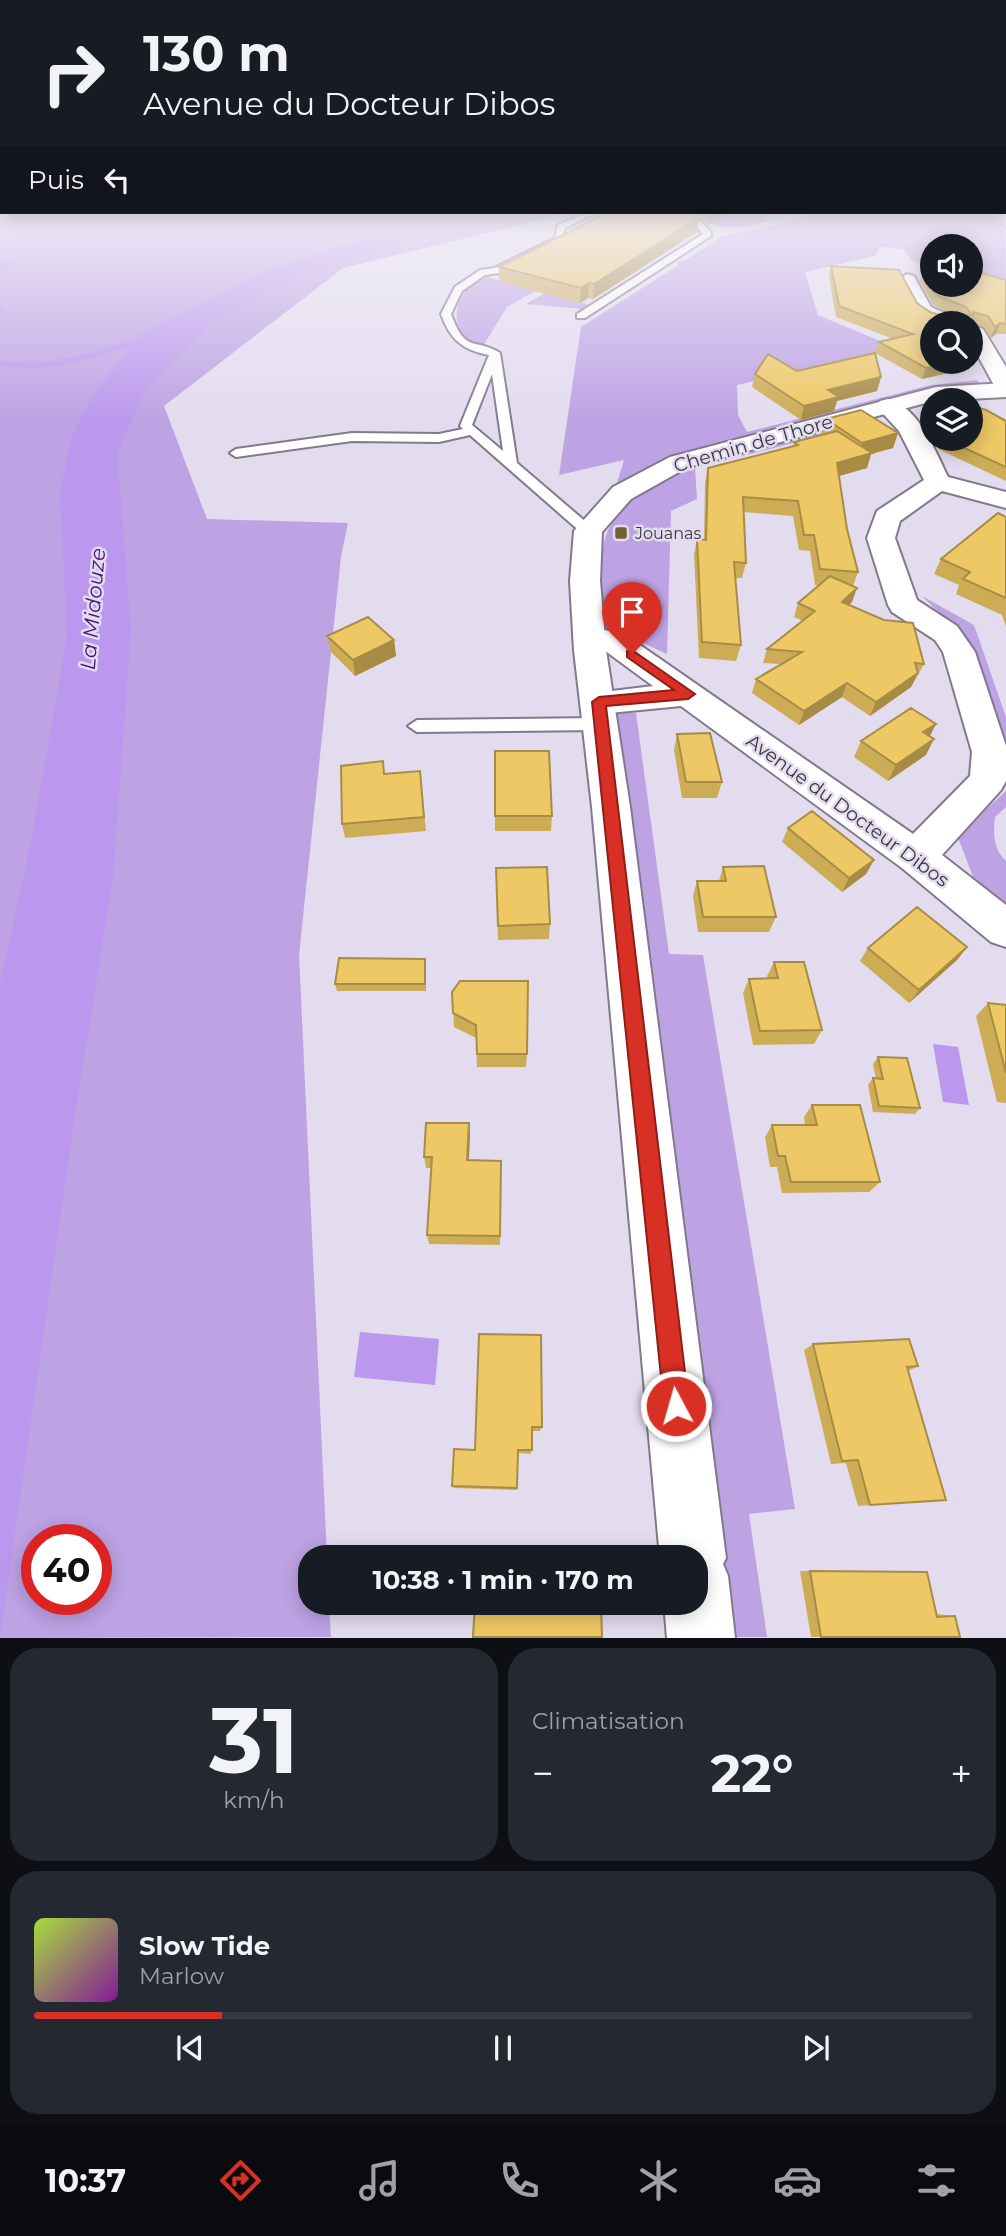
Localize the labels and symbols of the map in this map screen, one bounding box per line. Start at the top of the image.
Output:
street label: Chemin de Thore [671,410,835,477]
place label: Jouanas [634,524,701,543]
marker: Jouanas [613,525,629,541]
water label: La Midouze [75,547,110,671]
pin [602,582,662,654]
street label: Avenue du Docteur Dibos [742,729,953,892]
position arrow [639,1369,713,1443]
speed limit sign: 40 [21,1524,112,1615]

